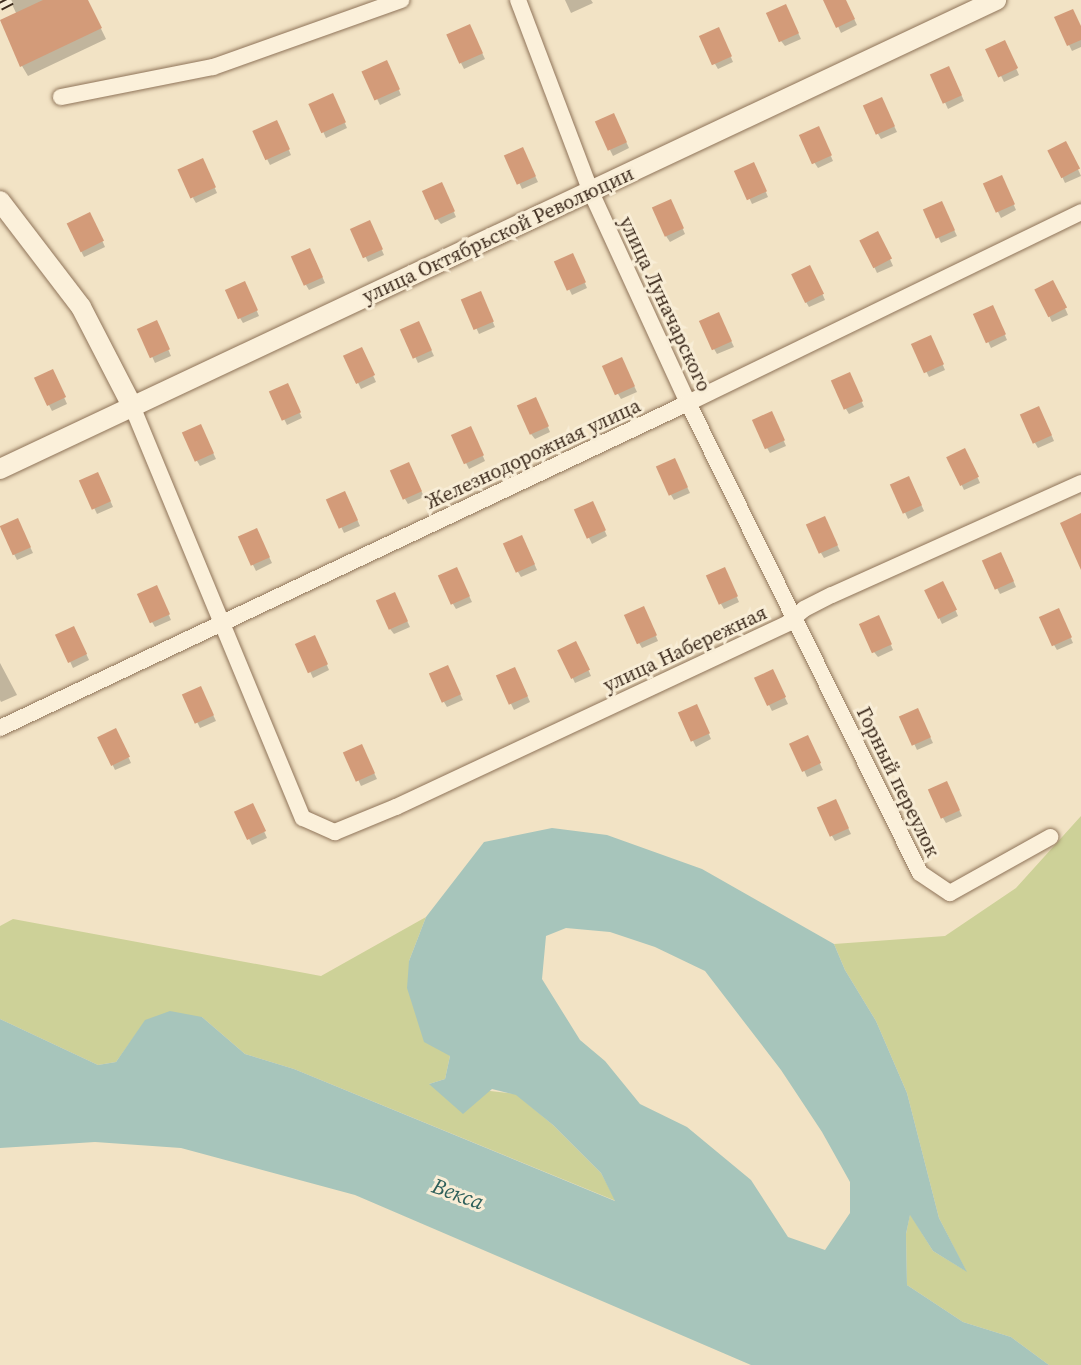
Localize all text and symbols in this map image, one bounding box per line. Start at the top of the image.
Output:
street label: улица Октябрьской Революции [359,161,637,309]
street label: улица Луначарского [614,213,716,395]
street label: Железнодорожная улица [422,394,644,514]
street label: улица Набережная [599,601,771,697]
street label: Горный переулок [851,703,945,861]
water label: Векса [428,1172,488,1216]

